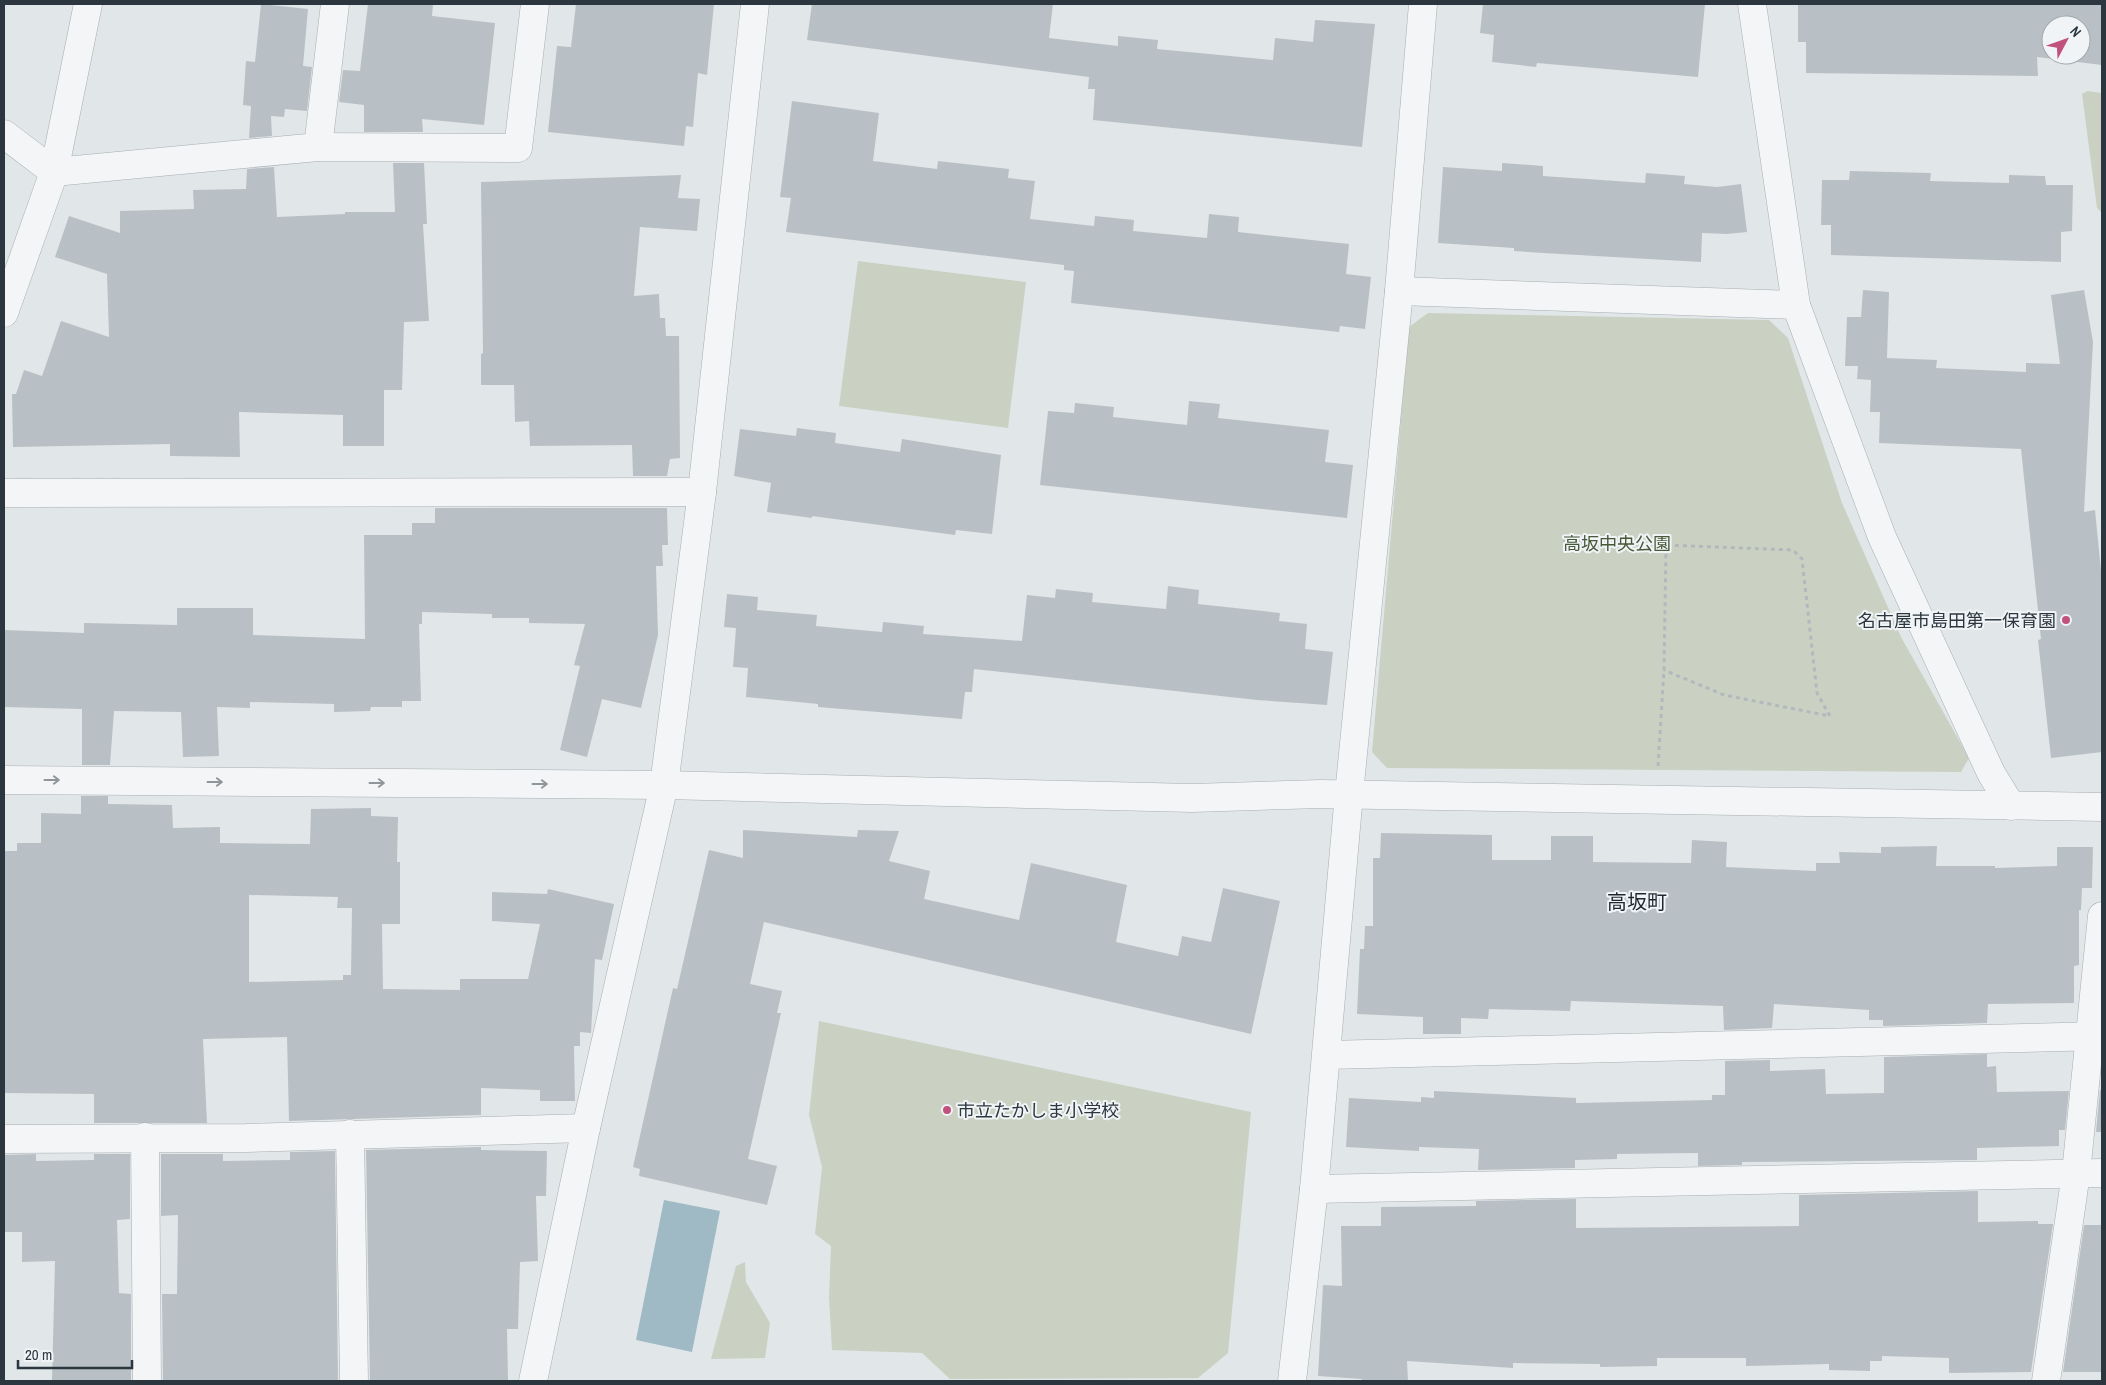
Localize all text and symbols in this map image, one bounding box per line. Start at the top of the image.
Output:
north arrow [2041,15,2091,65]
text: N [2066,22,2085,41]
park label: 高坂中央公園 [1563,531,1671,556]
place label: 名古屋市島田第一保育園 [1858,608,2056,633]
marker: 名古屋市島田第一保育園 [2060,614,2072,626]
one-way arrow [44,775,60,785]
one-way arrow [207,777,223,786]
one-way arrow [369,778,385,788]
one-way arrow [532,779,548,789]
district label: 高坂町 [1607,888,1667,915]
place label: 市立たかしま小学校 [957,1098,1119,1123]
marker: 市立たかしま小学校 [941,1104,953,1116]
scale bar [18,1338,131,1370]
text: 20 m [25,1344,52,1365]

